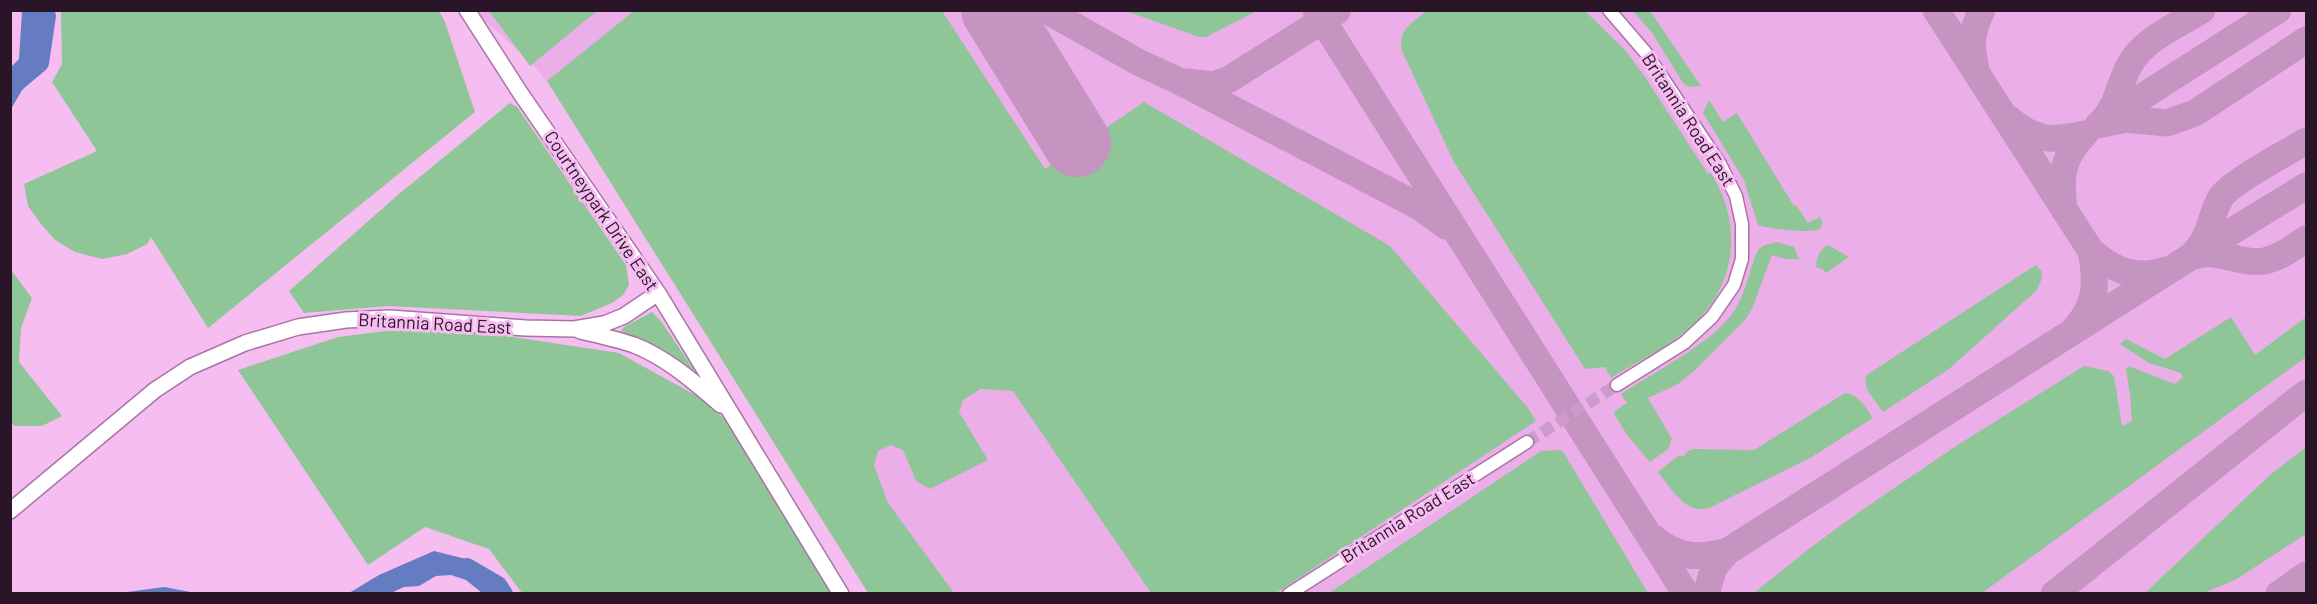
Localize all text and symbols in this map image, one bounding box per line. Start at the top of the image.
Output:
street label: Britannia Road East [1638,49,1740,190]
street label: Courtneypark Drive East [540,126,664,295]
street label: Britannia Road East [358,308,512,338]
street label: Britannia Road East [1336,467,1478,567]

